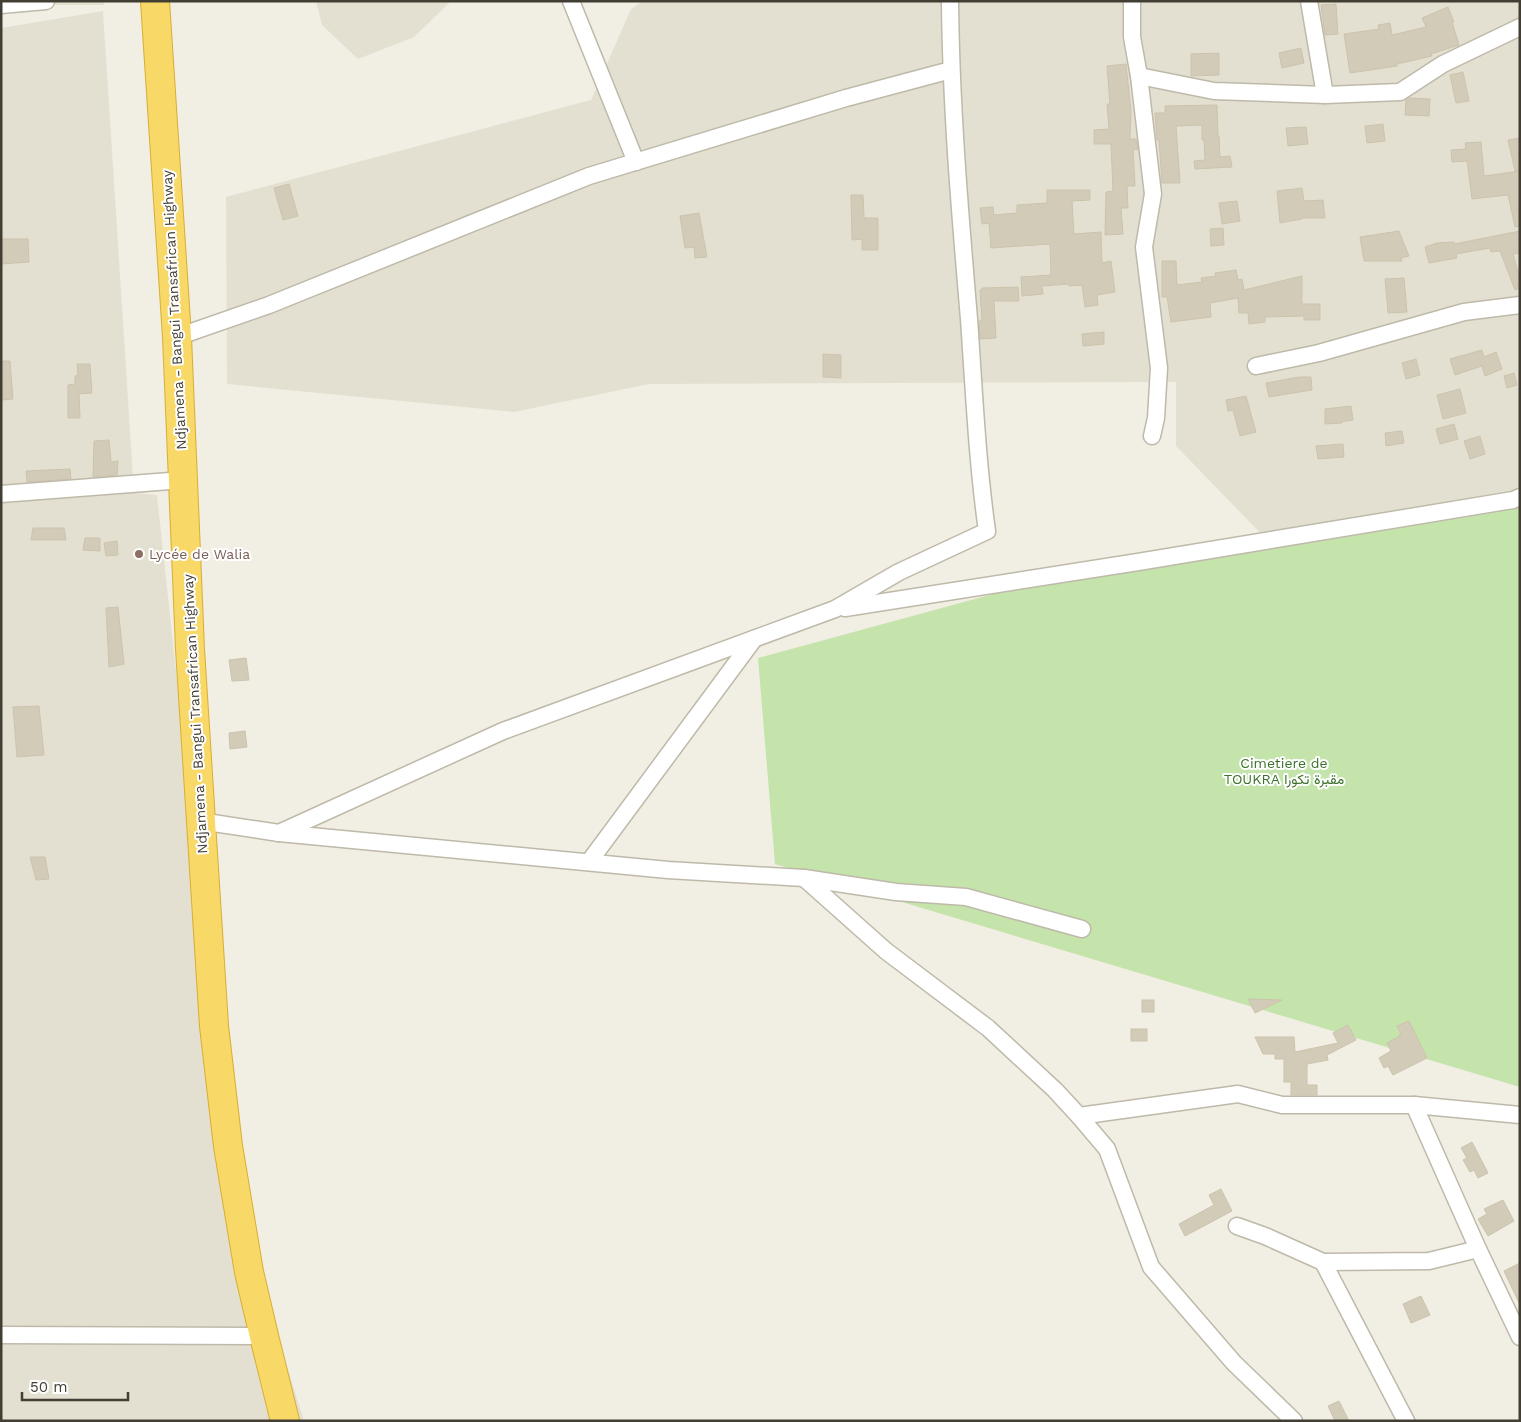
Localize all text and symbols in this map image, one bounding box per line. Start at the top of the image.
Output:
street label: Ndjamena - Bangui Transafrican Highway [159,169,189,450]
place label: Lycée de Walia [149,546,250,562]
marker: Lycée de Walia [133,548,145,560]
street label: Ndjamena - Bangui Transafrican Highway [180,573,210,854]
park label: Cimetiere de TOUKRA مقبرة تكورا [1224,755,1344,788]
scale bar [22,1370,129,1402]
text: 50 m [30,1378,67,1396]

